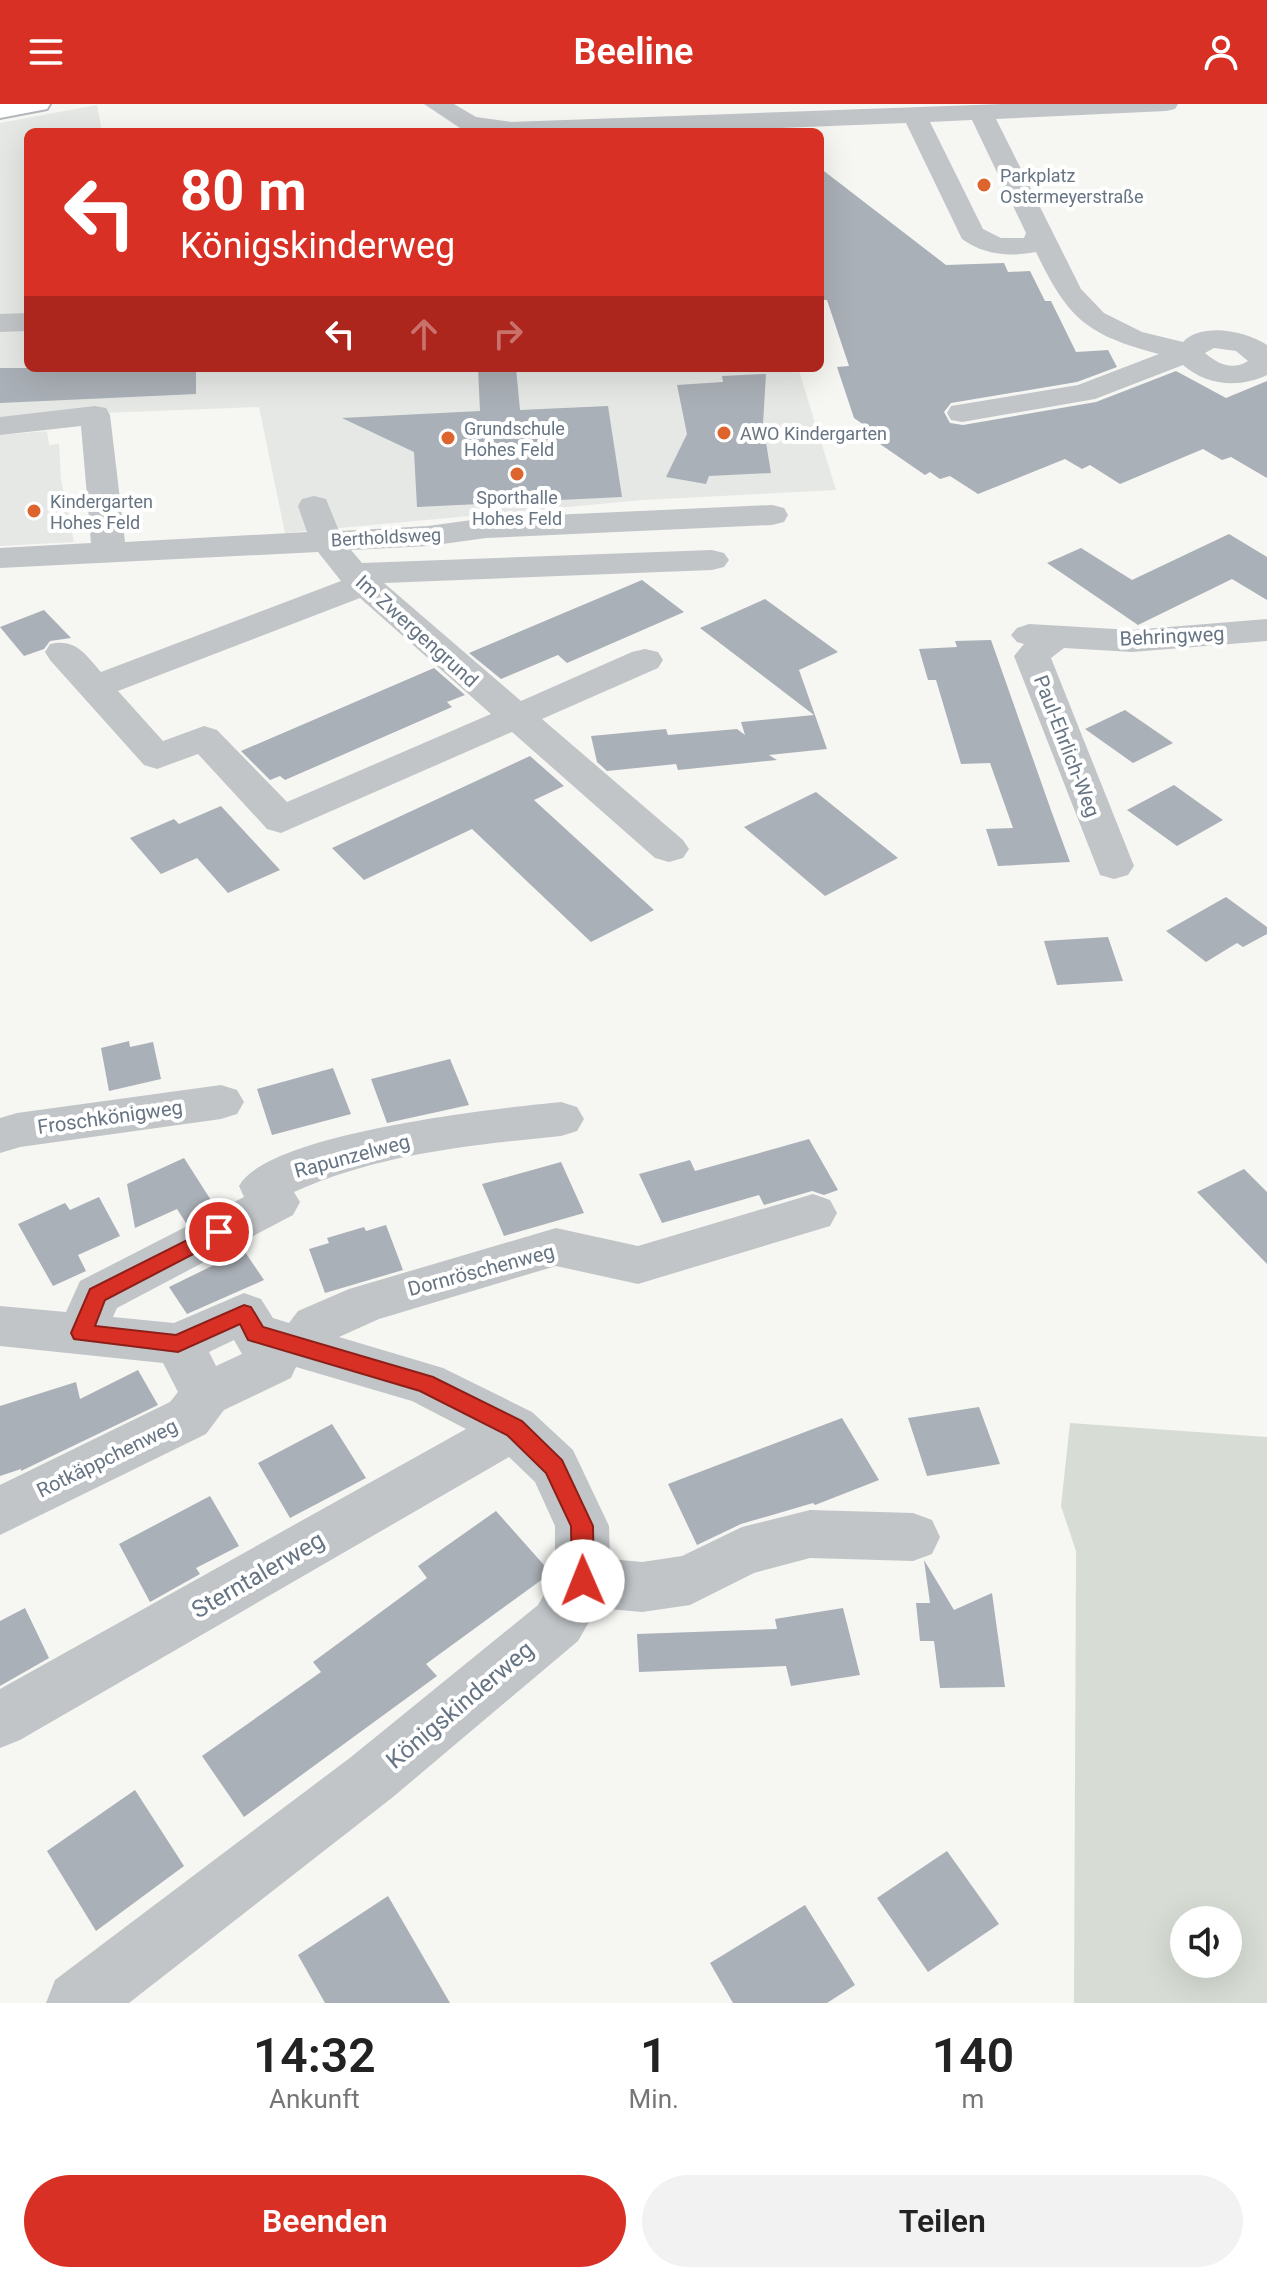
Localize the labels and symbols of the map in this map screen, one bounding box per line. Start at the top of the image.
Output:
place label: Parkplatz Ostermeyerstraße [1000,165,1143,207]
marker: Parkplatz Ostermeyerstraße [975,176,993,194]
place label: Grundschule Hohes Feld [464,418,565,460]
place label: AWO Kindergarten [740,423,887,444]
marker: AWO Kindergarten [715,424,733,442]
marker: Grundschule Hohes Feld [439,429,457,447]
marker: Sporthalle Hohes Feld [508,465,526,483]
place label: Sporthalle Hohes Feld [472,487,562,529]
place label: Kindergarten Hohes Feld [50,491,153,533]
marker: Kindergarten Hohes Feld [25,502,43,520]
street label: Bertholdsweg [330,524,442,550]
street label: Im Zwergengrund [351,570,483,692]
street label: Behringweg [1119,621,1225,651]
street label: Paul-Ehrlich-Weg [1029,672,1105,820]
street label: Froschkönigweg [36,1095,184,1139]
street label: Rapunzelweg [292,1129,412,1183]
pin [185,1198,253,1266]
street label: Dornröschenweg [405,1239,557,1301]
street label: Rotkäppchenweg [33,1414,181,1502]
street label: Sterntalerweg [187,1526,329,1624]
position arrow [541,1539,625,1623]
street label: Königskinderweg [381,1635,539,1775]

